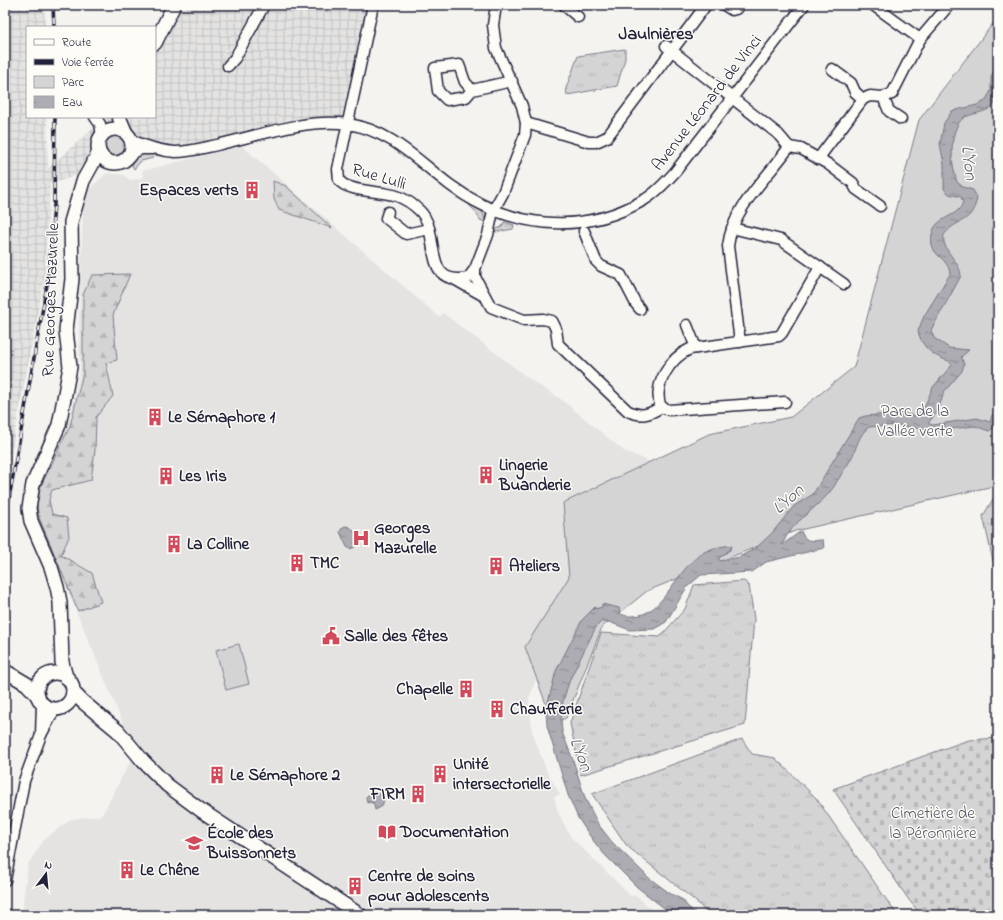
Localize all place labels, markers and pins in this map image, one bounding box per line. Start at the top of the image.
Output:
place label: Espaces verts [139,178,239,203]
building icon: Espaces verts [242,180,262,200]
place label: Le Sémaphore 1 [168,405,276,430]
building icon: Le Sémaphore 1 [145,407,165,427]
place label: Lingerie Buanderie [498,453,572,498]
place label: Les Iris [179,464,227,489]
building icon: Lingerie Buanderie [476,465,496,485]
building icon: Les Iris [156,466,176,486]
place label: Georges Mazurelle [374,516,438,561]
hospital icon: Georges Mazurelle [351,528,371,548]
place label: La Colline [187,532,251,557]
building icon: La Colline [164,534,184,554]
place label: TMC [310,551,340,576]
building icon: TMC [287,553,307,573]
place label: Ateliers [509,554,561,579]
building icon: Ateliers [486,556,506,576]
place label: Salle des fêtes [344,624,449,649]
public building icon: Salle des fêtes [321,626,341,646]
place label: Chapelle [396,677,454,702]
building icon: Chapelle [456,679,476,699]
place label: Chaufferie [510,697,583,722]
building icon: Chaufferie [487,699,507,719]
place label: Unité intersectorielle [453,752,552,797]
place label: Le Sémaphore 2 [230,763,341,788]
building icon: Unité intersectorielle [430,764,450,784]
building icon: Le Sémaphore 2 [207,765,227,785]
place label: FIRM [369,782,405,807]
building icon: FIRM [408,784,428,804]
place label: Documentation [399,820,509,845]
place label: École des Buissonnets [206,821,296,866]
library icon: Documentation [377,822,397,842]
school or university icon: École des Buissonnets [184,833,204,853]
place label: Le Chêne [140,858,201,883]
building icon: Le Chêne [117,860,137,880]
place label: Centre de soins pour adolescents [368,864,490,909]
building icon: Centre de soins pour adolescents [345,876,365,896]

